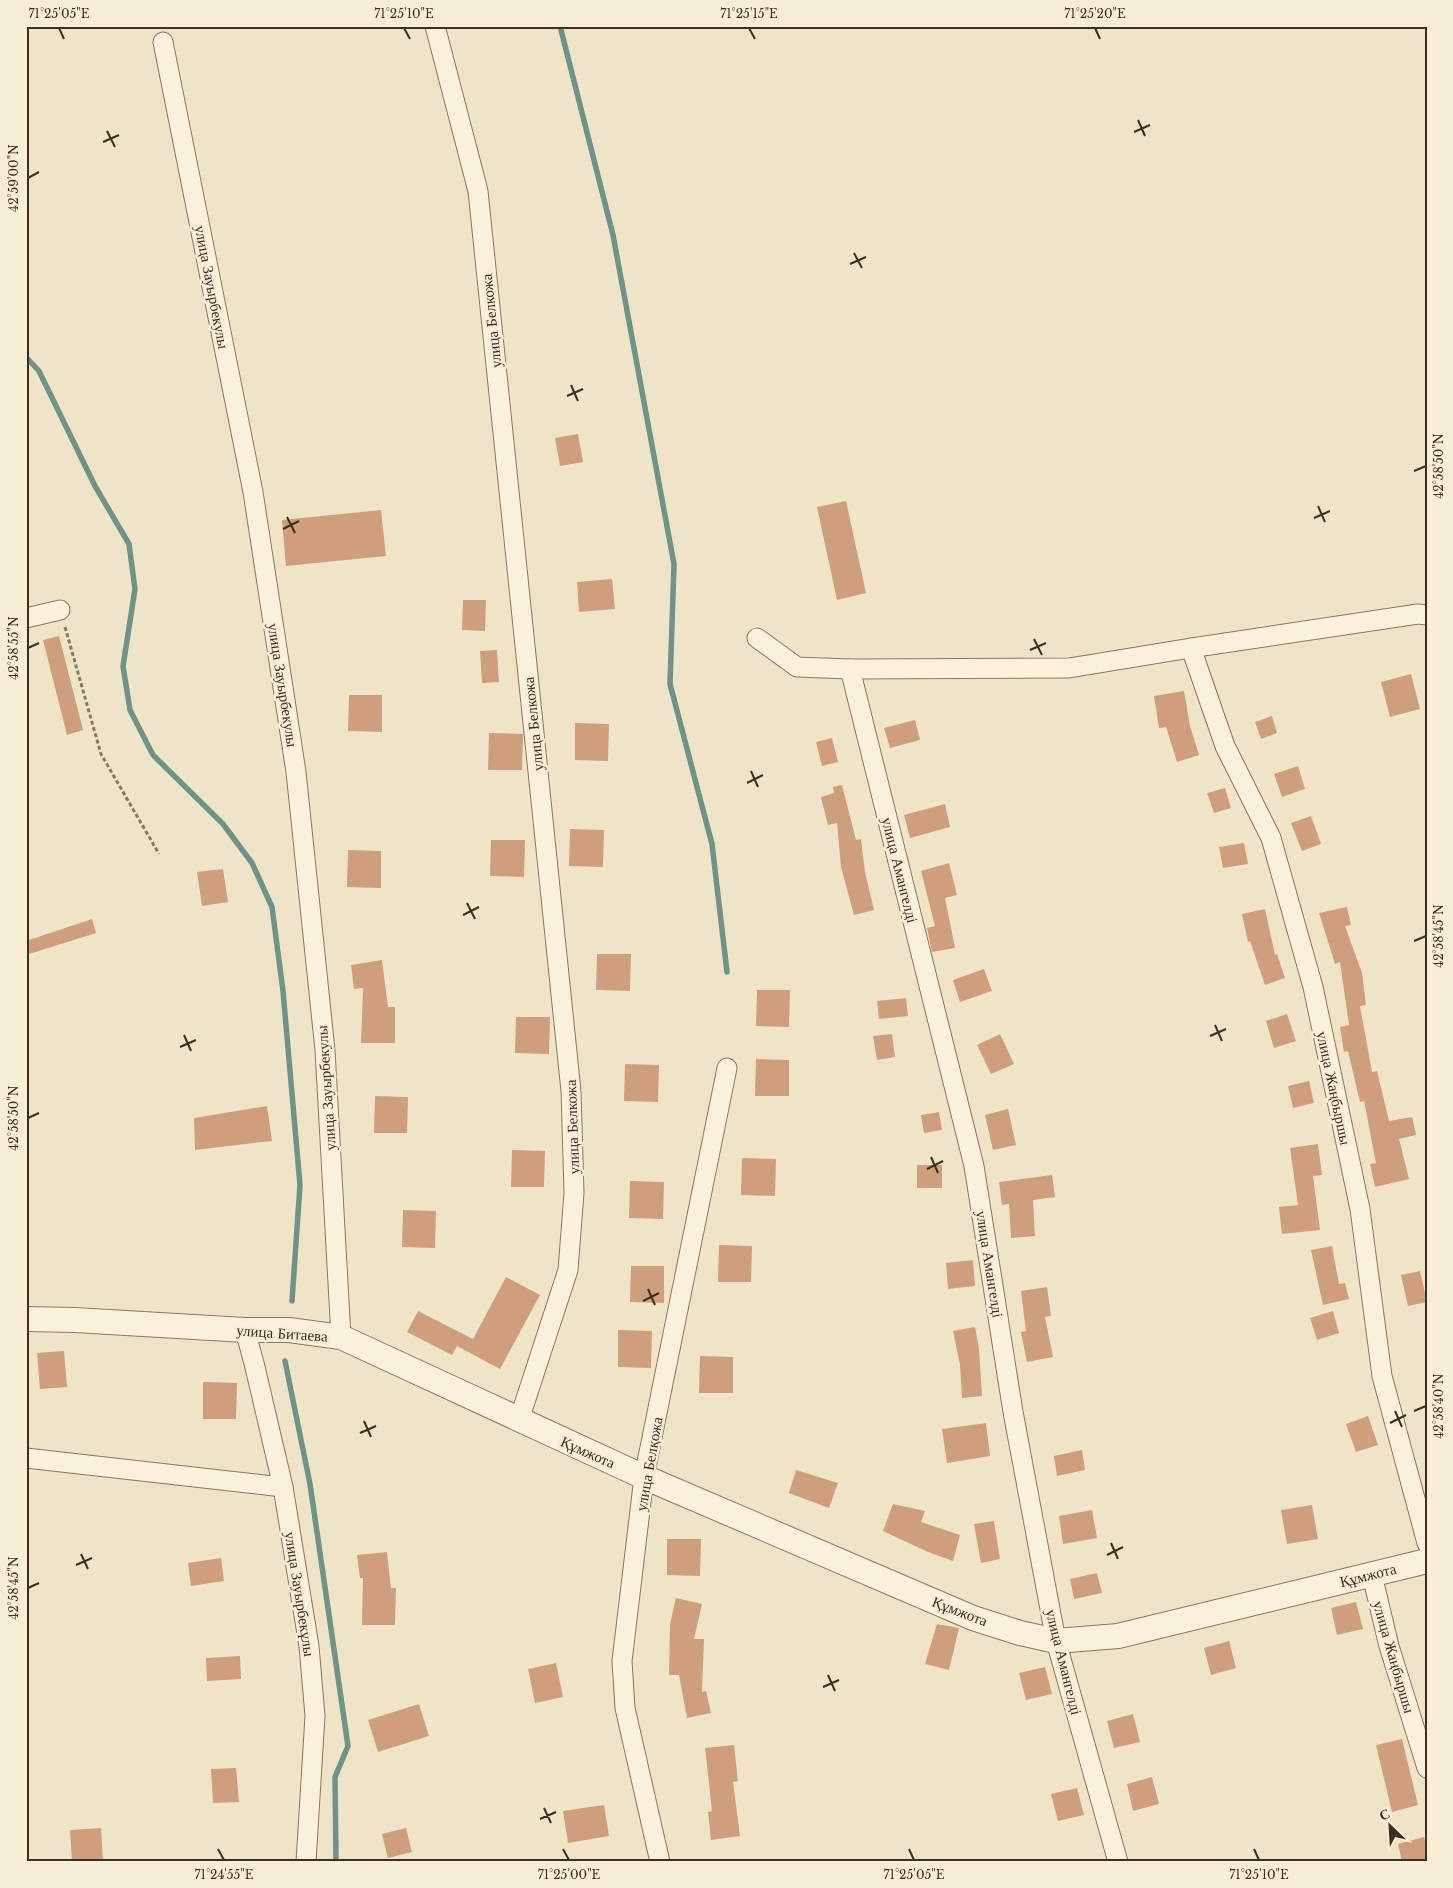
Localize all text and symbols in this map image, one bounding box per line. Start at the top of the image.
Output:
text: 71°25'05"E [29,6,90,21]
text: 71°25'10"E [374,6,434,21]
text: 71°25'15"E [720,6,778,21]
text: 71°25'20"E [1064,6,1126,21]
text: 42°59'00"N [6,144,21,212]
street label: улица Зауырбекулы [191,224,233,350]
street label: улица Белкожа [477,273,505,369]
text: 42°58'50"N [1431,433,1446,499]
text: 42°58'55"N [6,616,21,680]
street label: улица Зауырбекулы [264,622,302,748]
street label: улица Белкожа [519,676,547,772]
street label: улица Амангелді [878,815,922,925]
text: 42°58'45"N [1431,904,1446,968]
street label: улица Зауырбекулы [312,1025,340,1151]
street label: улица Жаңбыршы [1313,1029,1355,1147]
street label: улица Белкожа [561,1079,583,1175]
text: 42°58'50"N [6,1085,21,1151]
street label: улица Амангелді [972,1209,1008,1319]
street label: улица Битаева [236,1320,329,1346]
text: 42°58'40"N [1431,1373,1446,1439]
street label: улица Белқожа [631,1415,667,1513]
street label: Құмжота [558,1432,619,1473]
street label: улица Зауырбекұлы [281,1530,319,1658]
text: 42°58'45"N [6,1556,21,1620]
street label: Құмжота [1338,1559,1399,1591]
street label: Құмжота [930,1592,991,1630]
street label: улица Жаңбыршы [1369,1599,1419,1715]
street label: улица Амангелді [1042,1607,1086,1717]
north arrow [1366,1800,1416,1850]
text: С [1376,1804,1393,1825]
text: 71°24'55"E [195,1867,254,1882]
text: 71°25'00"E [538,1867,601,1882]
text: 71°25'05"E [884,1867,945,1882]
text: 71°25'10"E [1229,1867,1289,1882]

